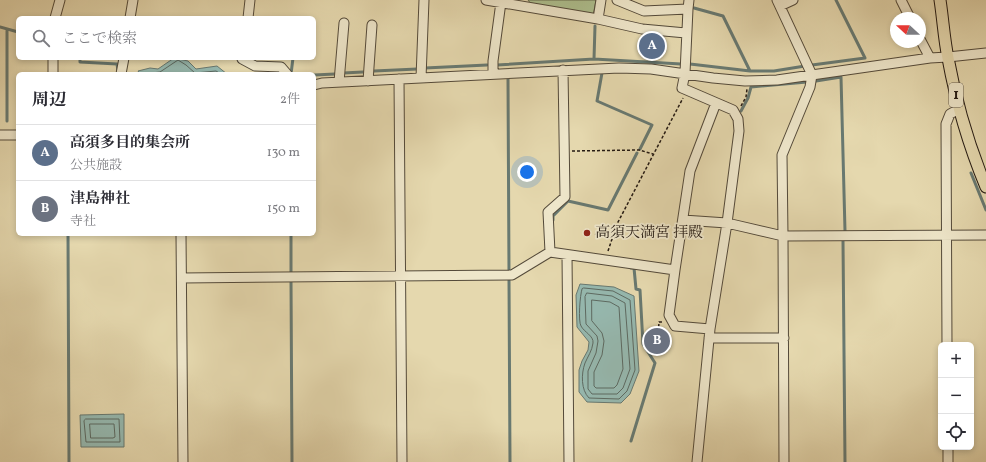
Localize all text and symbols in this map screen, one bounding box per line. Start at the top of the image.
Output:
north arrow [890,12,926,48]
search box [16,16,316,60]
icon: search [30,27,52,49]
text: ここで検索 [62,29,137,50]
pin: A [639,31,665,61]
road number: 1 [949,83,963,107]
text: 周辺 [32,89,66,112]
text: 2件 [280,91,300,109]
text: 高須多目的集会所 [70,133,190,154]
text: A [40,144,50,162]
text: 130 m [267,144,300,162]
text: 公共施設 [70,157,122,175]
your location [517,162,537,182]
text: 津島神社 [70,189,130,210]
text: B [41,200,49,218]
text: 150 m [267,200,300,218]
text: 寺社 [70,213,96,231]
place label: 高須天満宮 拝殿 [595,223,703,244]
marker: 高須天満宮 拝殿 [582,228,592,238]
pin: B [644,326,670,356]
map controls [938,342,974,450]
button: + [938,342,974,378]
button: − [938,378,974,414]
button: locate [938,414,974,450]

